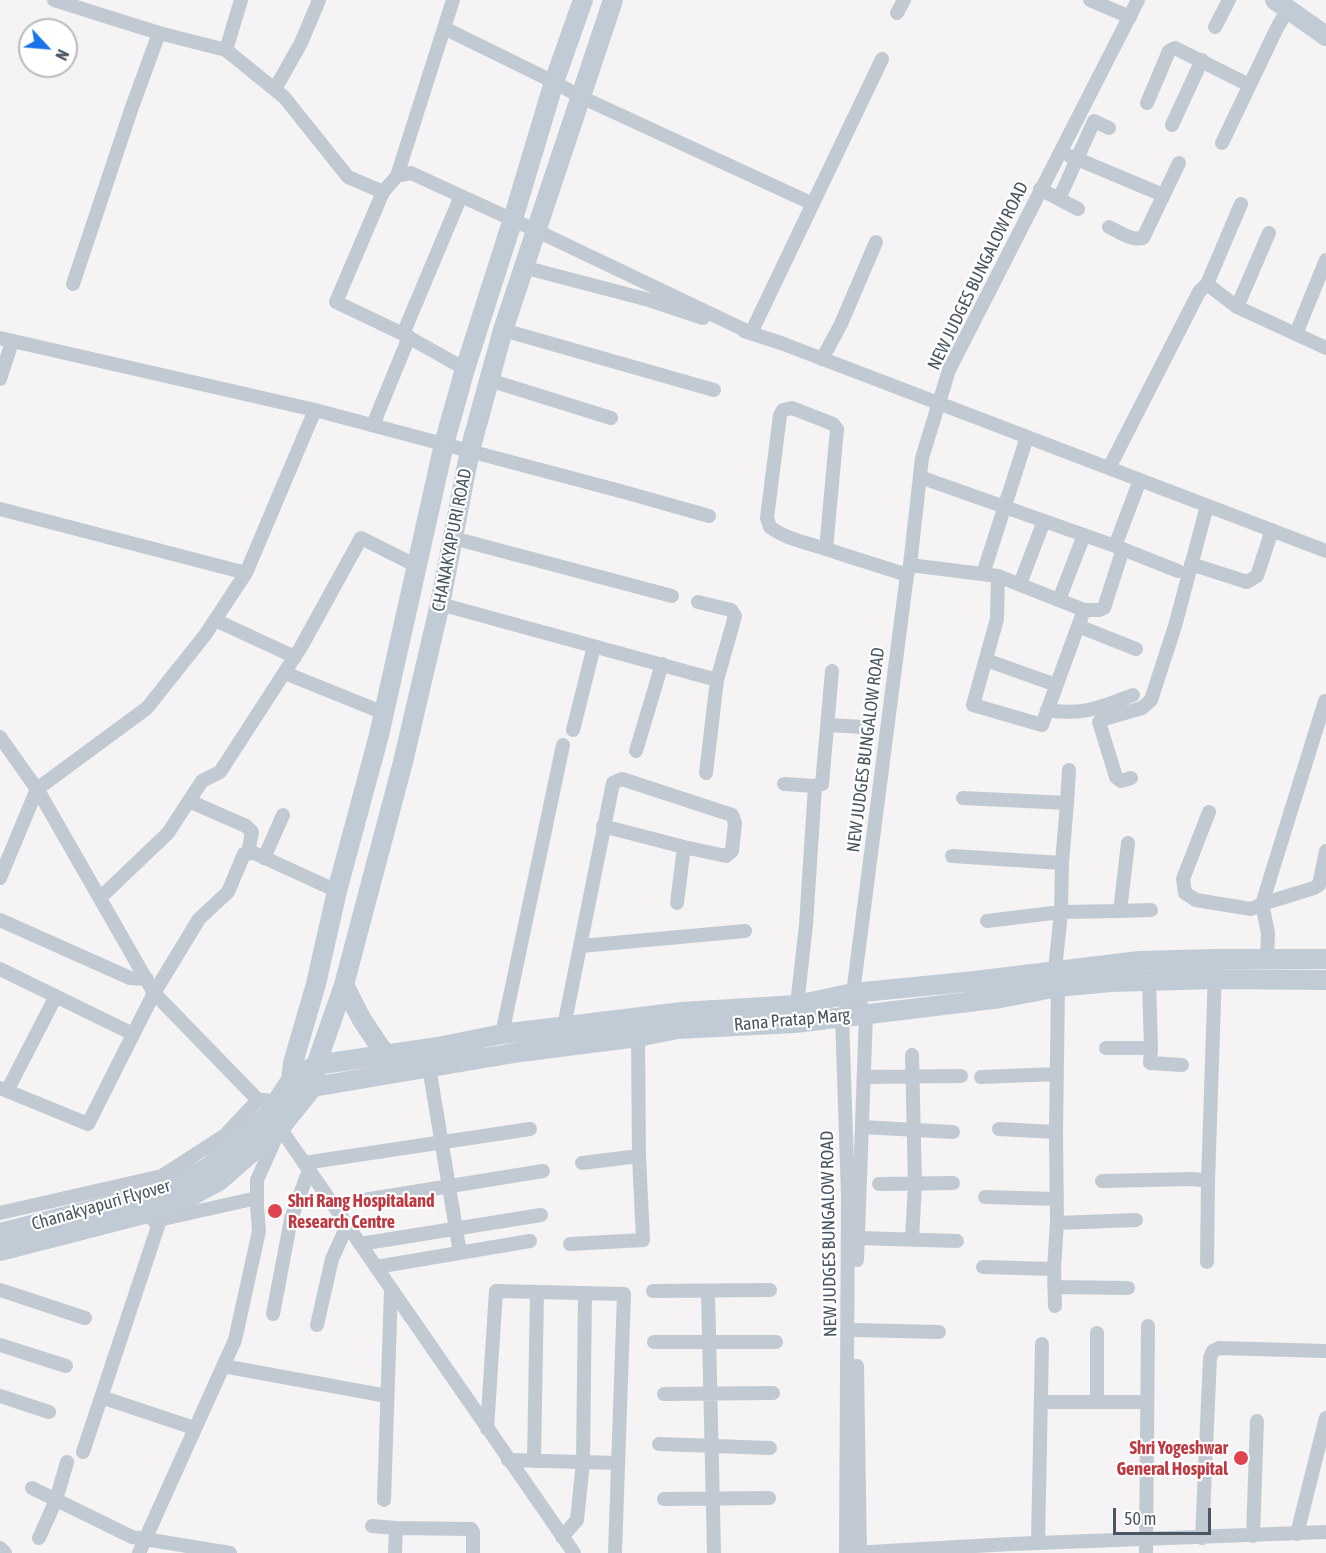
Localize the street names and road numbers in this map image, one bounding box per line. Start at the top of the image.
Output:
street label: NEW JUDGES BUNGALOW ROAD [923,179,1033,373]
street label: CHANAKYAPURI ROAD [428,467,476,613]
street label: NEW JUDGES BUNGALOW ROAD [843,646,889,854]
street label: Rana Pratap Marg [733,1004,851,1036]
street label: NEW JUDGES BUNGALOW ROAD [816,1131,842,1337]
street label: Chanakyapuri Flyover [29,1175,173,1235]

